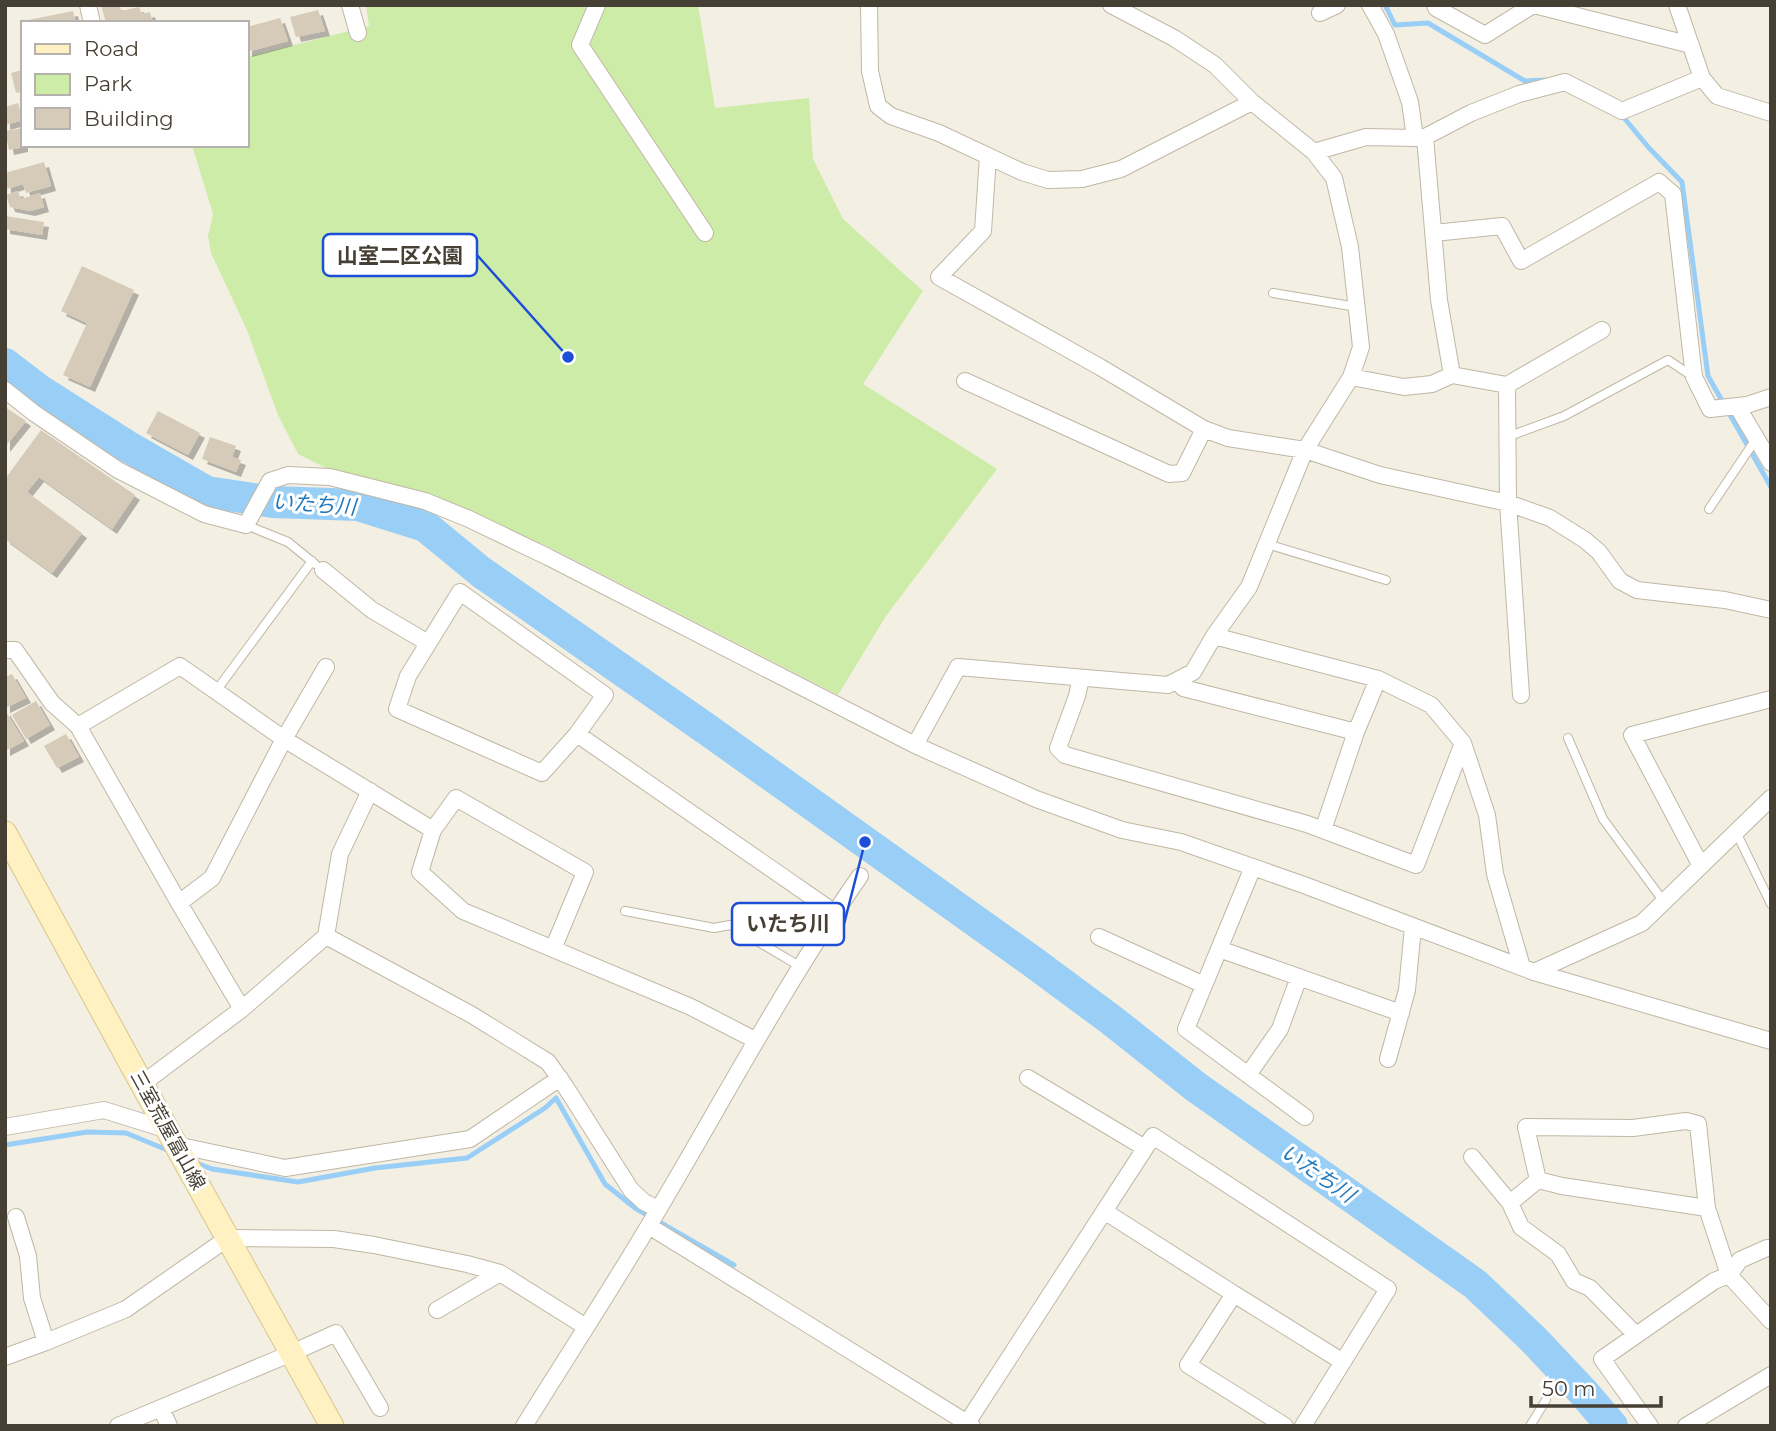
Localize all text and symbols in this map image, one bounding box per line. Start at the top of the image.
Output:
legend [21,21,248,147]
text: Road [84,36,139,61]
text: Park [84,71,132,96]
text: Building [84,106,174,131]
callout: 山室二区公園 [323,234,477,276]
text: 山室二区公園 [337,243,463,268]
water label: いたち川 [271,489,359,520]
callout: いたち川 [732,903,844,945]
text: いたち川 [746,911,830,936]
street label: 三室荒屋富山線 [126,1066,210,1194]
water label: いたち川 [1276,1139,1361,1208]
scale bar [1531,1364,1660,1408]
text: 50 m [1542,1376,1596,1401]

